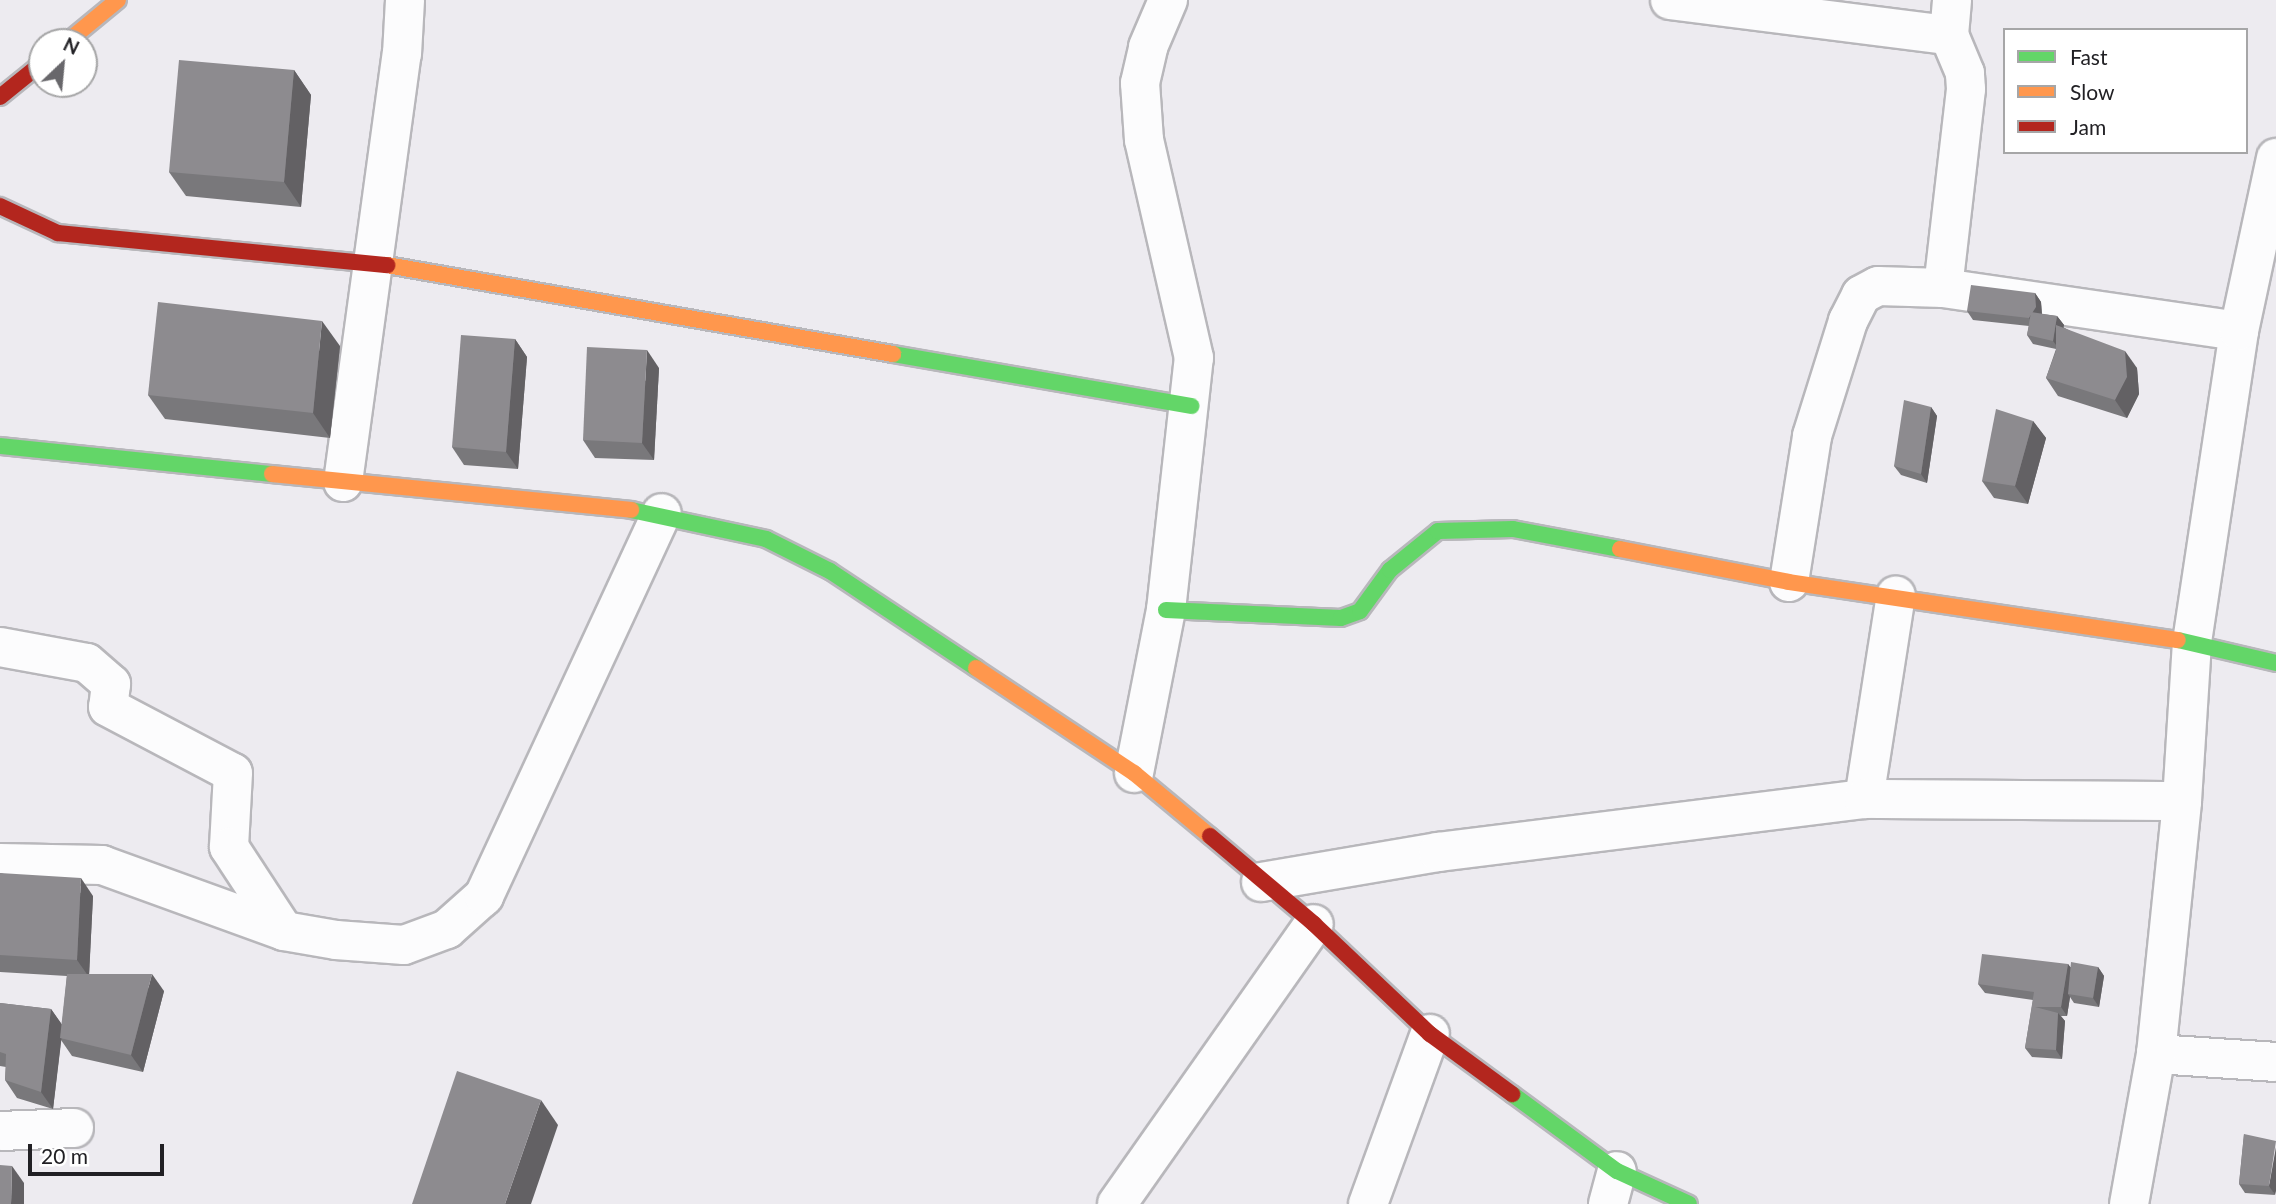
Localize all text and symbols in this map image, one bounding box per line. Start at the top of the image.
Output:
north arrow [28,28,98,98]
legend [2003,28,2248,154]
text: N [60,32,83,59]
text: Fast [2070,44,2107,69]
text: Slow [2070,79,2114,104]
text: Jam [2070,114,2106,139]
scale bar [32,1130,168,1174]
text: 20 m [41,1143,88,1168]

